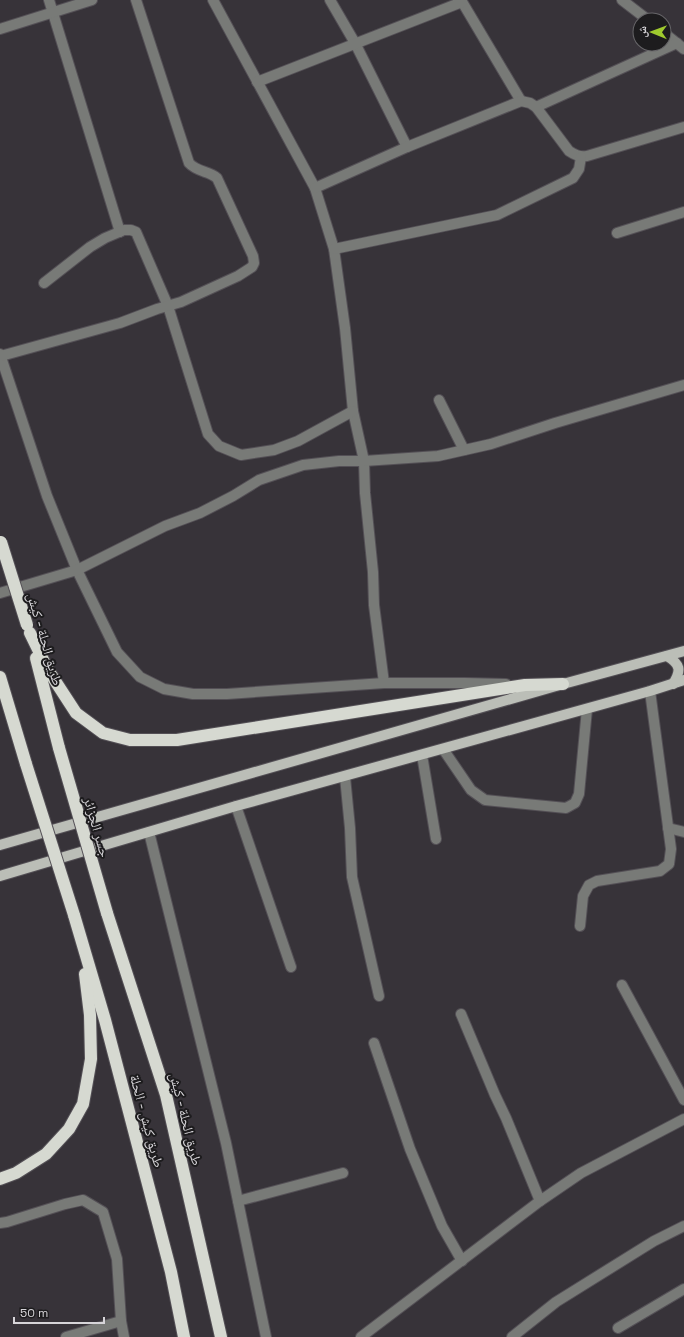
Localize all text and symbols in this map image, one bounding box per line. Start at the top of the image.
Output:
north arrow [632,12,672,52]
text: ش [635,26,650,38]
street label: طريق الحلة - كيش [22,591,67,688]
street label: جسر الجزائر [80,794,114,859]
street label: طريق الحلة - كيش [165,1070,206,1168]
street label: طريق كيش - الحلة [125,1073,168,1170]
scale bar [14,1299,104,1325]
text: 50 m [20,1305,48,1321]

